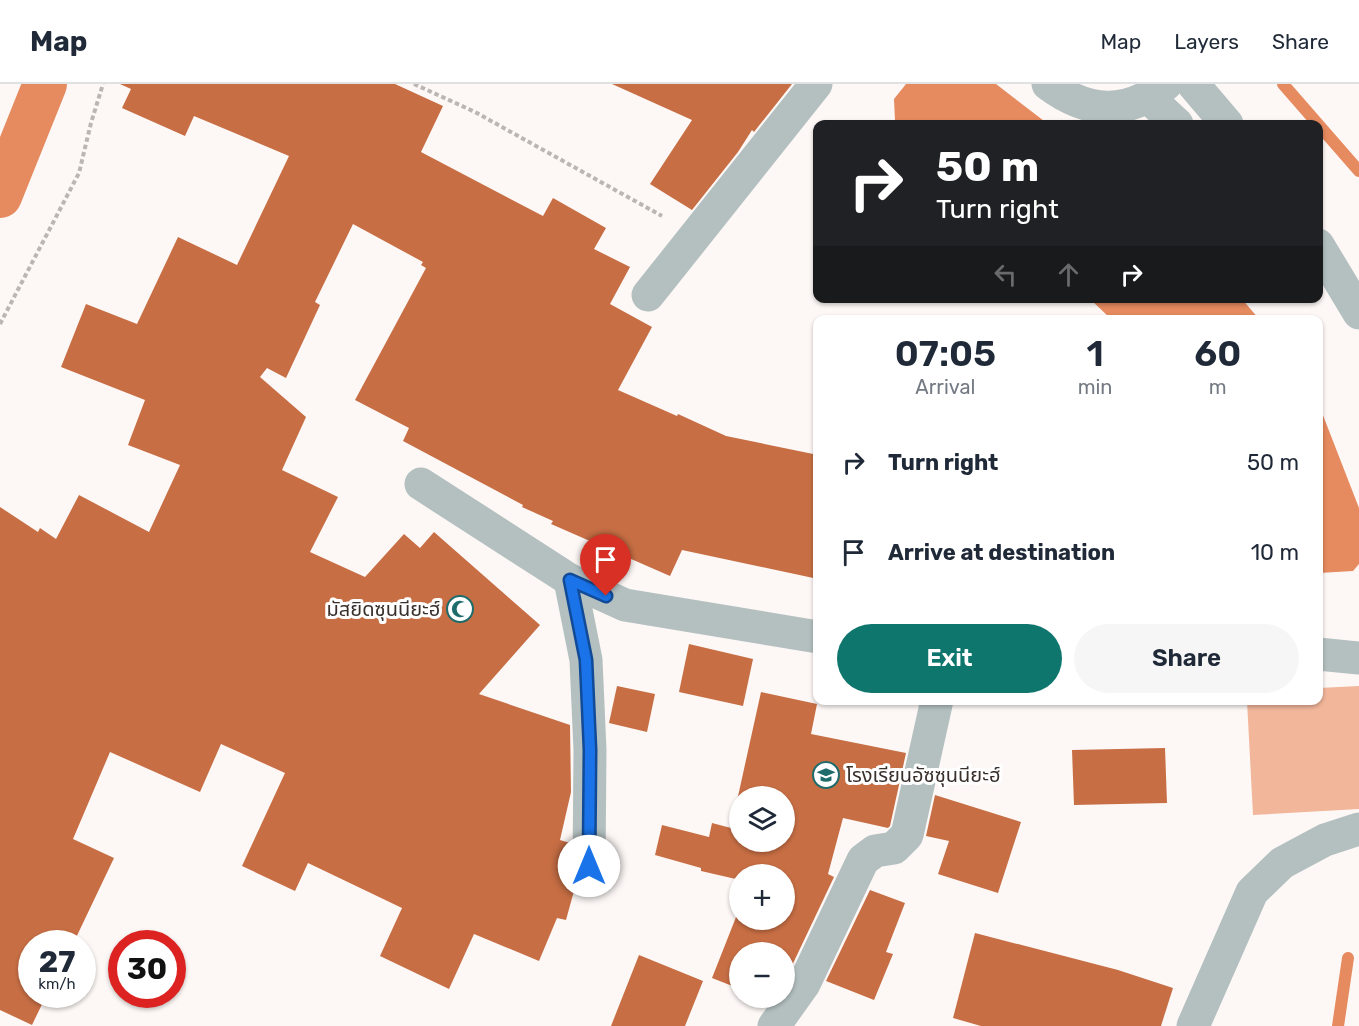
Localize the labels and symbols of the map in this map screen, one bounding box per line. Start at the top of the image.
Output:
pin [580,534,631,596]
mosque icon: มัสยิดซุนนียะฮ์ [445,594,475,624]
place label: มัสยิดซุนนียะฮ์ [327,597,440,621]
school or university icon: โรงเรียนอัซซุนนียะฮ์ [811,760,841,790]
place label: โรงเรียนอัซซุนนียะฮ์ [846,763,1000,787]
position arrow [557,834,621,898]
speed limit sign: 30 [108,930,186,1008]

